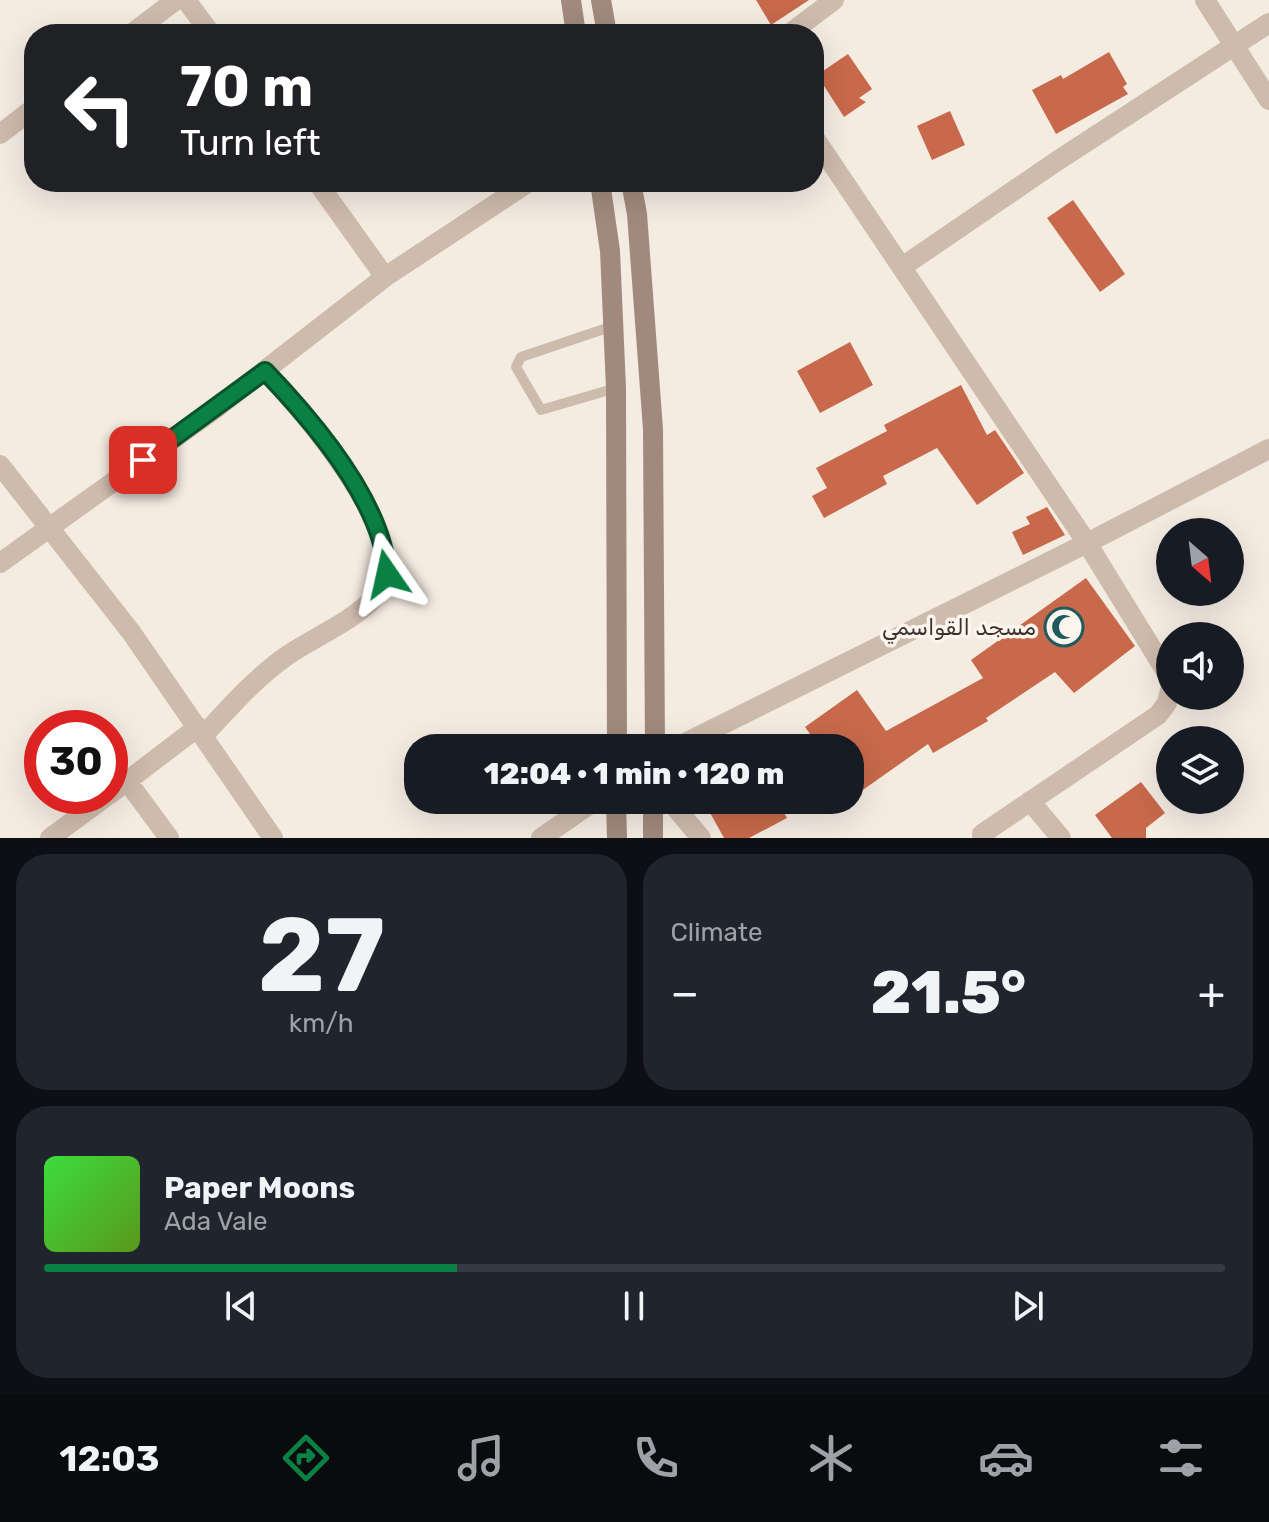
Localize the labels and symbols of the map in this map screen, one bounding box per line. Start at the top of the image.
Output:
pin [109,426,177,494]
north arrow [1156,518,1244,606]
position arrow [345,532,429,616]
mosque icon: مسجد القواسمي [1043,606,1085,648]
place label: مسجد القواسمي [882,614,1036,644]
speed limit sign: 30 [24,710,128,814]

